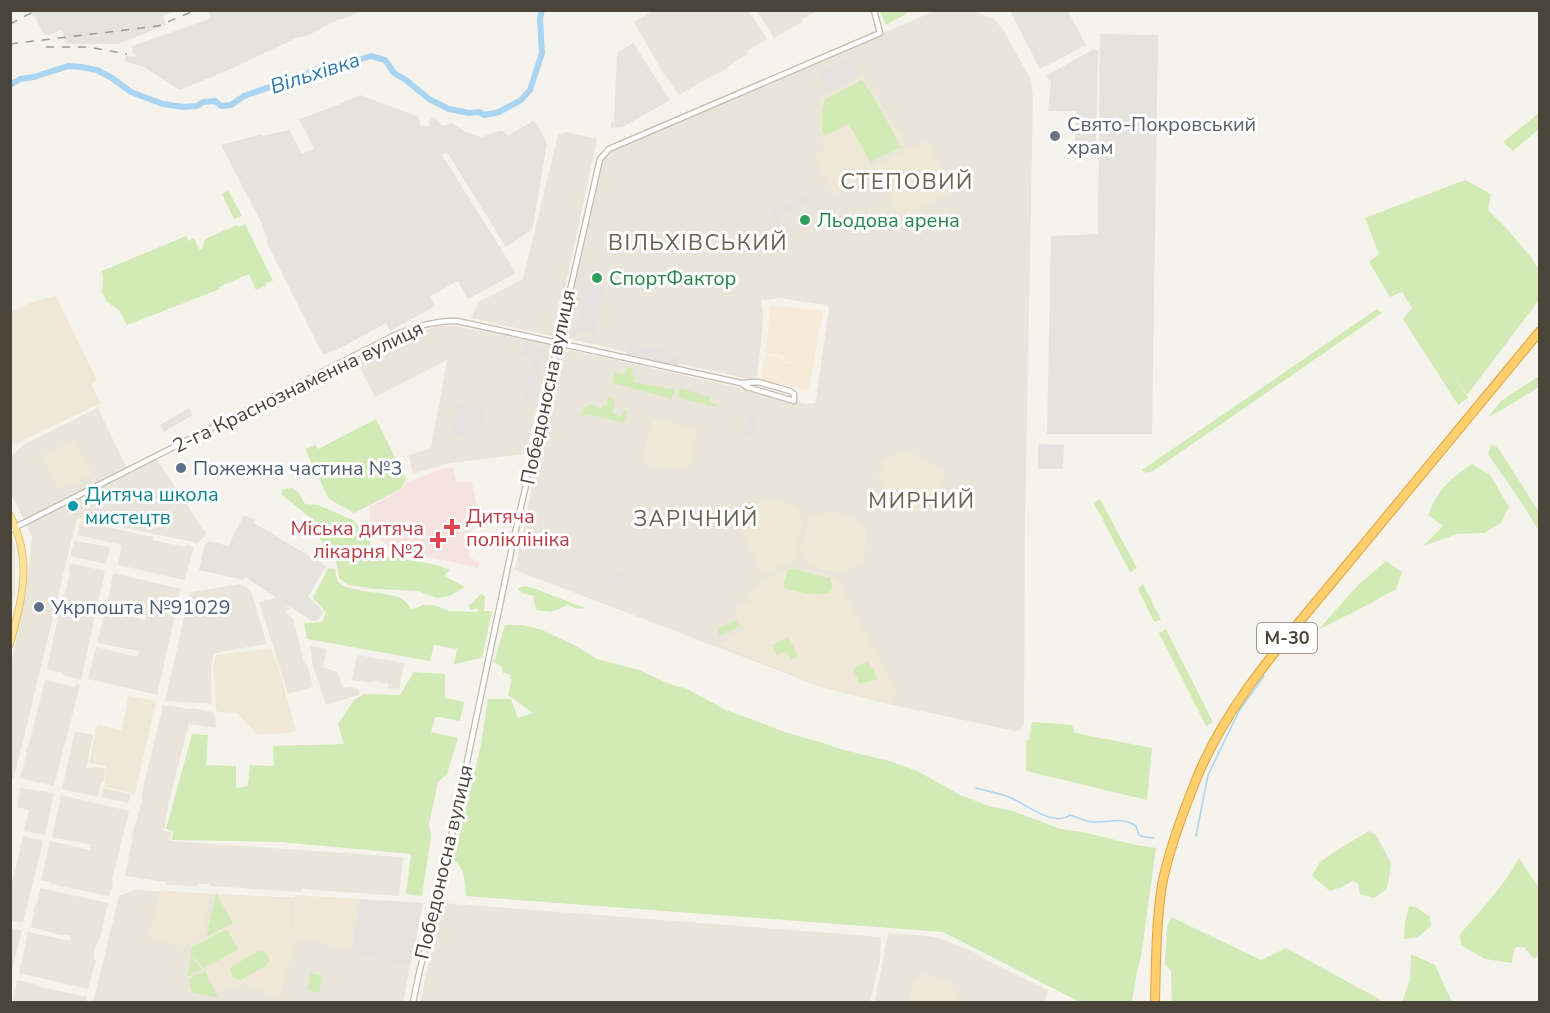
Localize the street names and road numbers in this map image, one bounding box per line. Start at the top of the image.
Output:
street label: Победоносна вулиця [514,287,582,487]
street label: 2-га Краснознаменна вулиця [168,314,428,460]
road number: М-30 [1257,623,1317,653]
street label: Победоносна вулиця [409,762,479,962]

